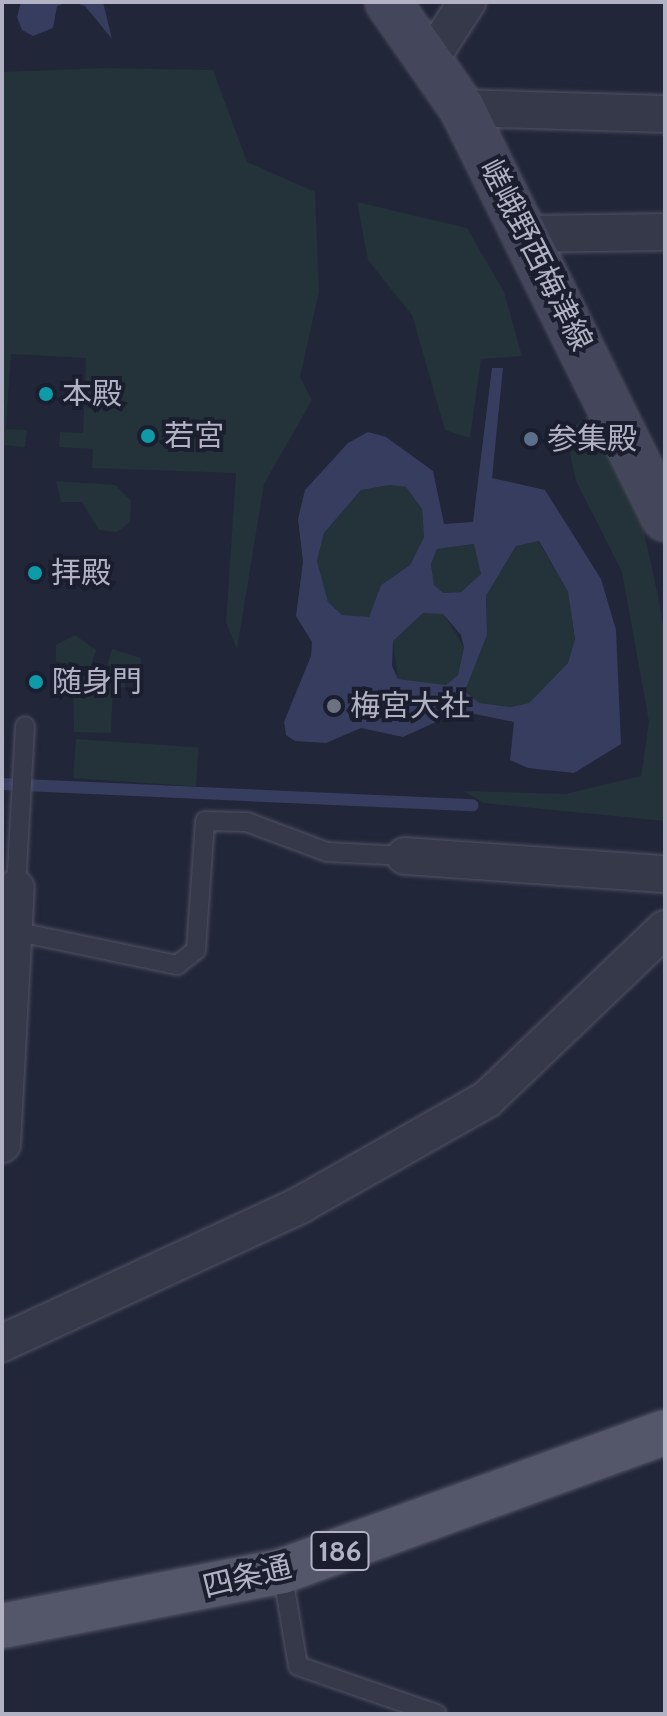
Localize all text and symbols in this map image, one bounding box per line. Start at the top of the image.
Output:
street label: 嵯峨野西梅津線 [472,153,600,357]
place label: 本殿 [62,376,122,412]
marker: 本殿 [37,385,55,403]
place label: 若宮 [164,418,224,454]
place label: 参集殿 [547,421,637,457]
marker: 若宮 [139,427,157,445]
marker: 参集殿 [522,430,540,448]
place label: 拝殿 [51,555,111,591]
marker: 拝殿 [26,564,44,582]
place label: 随身門 [52,664,142,700]
marker: 随身門 [27,673,45,691]
place label: 梅宮大社 [350,688,470,724]
marker: 梅宮大社 [325,697,343,715]
road number: 186 [310,1527,370,1575]
street label: 四条通 [199,1549,295,1605]

